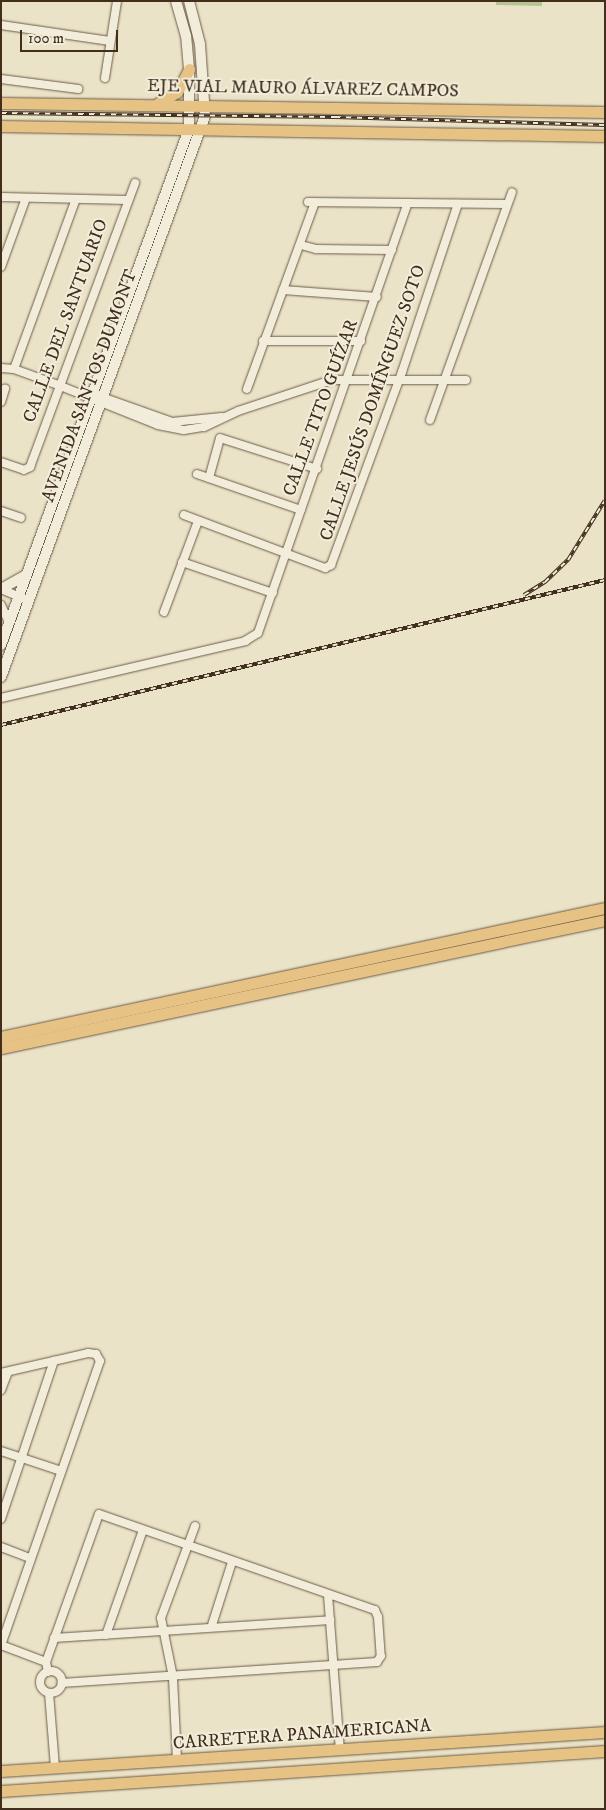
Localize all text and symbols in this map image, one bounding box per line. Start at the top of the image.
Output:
scale bar [22,20,120,52]
text: 100 m [28,29,64,48]
street label: EJE VIAL MAURO ÁLVAREZ CAMPOS [147,75,459,103]
street label: CALLE DEL SANTUARIO [19,216,113,426]
street label: CALLE JESÚS DOMÍNGUEZ SOTO [316,262,430,544]
street label: AVENIDA SANTOS DUMONT [38,267,142,505]
street label: CALLE TITO GUÍZAR [279,317,363,499]
street label: CARRETERA PANAMERICANA [172,1715,432,1755]

